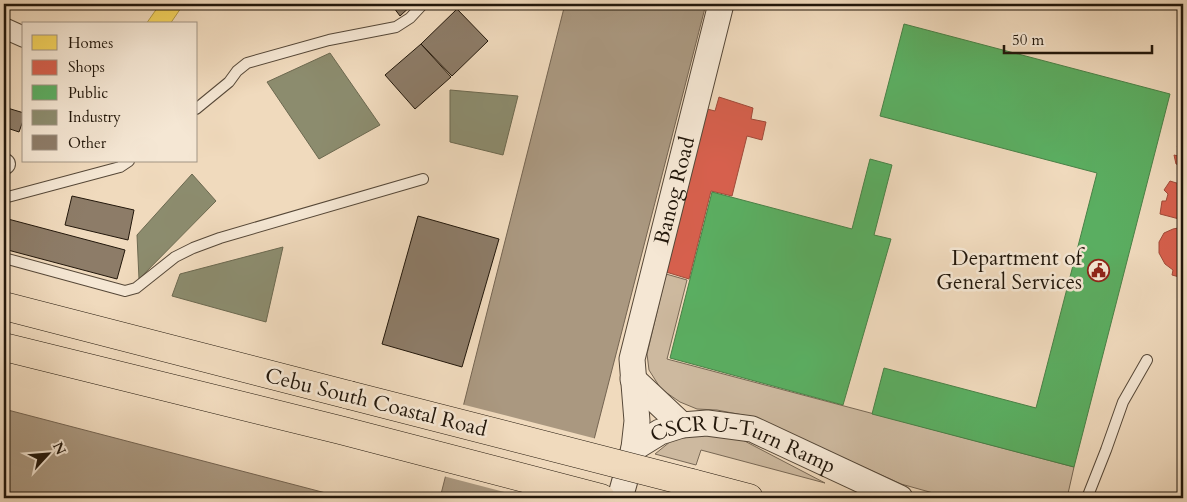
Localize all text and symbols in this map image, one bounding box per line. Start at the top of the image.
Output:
legend [22,22,198,162]
scale bar [1004,22,1152,54]
text: 50 m [1012,30,1044,50]
text: Homes [68,33,113,53]
text: Shops [68,57,105,77]
text: Public [68,83,108,103]
text: Industry [68,107,121,127]
text: Other [68,133,107,153]
street label: Banog Road [647,134,702,248]
place label: Department of General Services [936,244,1086,297]
public building icon: Department of General Services [1086,258,1110,282]
street label: Cebu South Coastal Road [262,361,490,444]
street label: CSCR U-Turn Ramp [644,409,840,481]
north arrow [22,430,72,480]
text: N [48,439,70,458]

